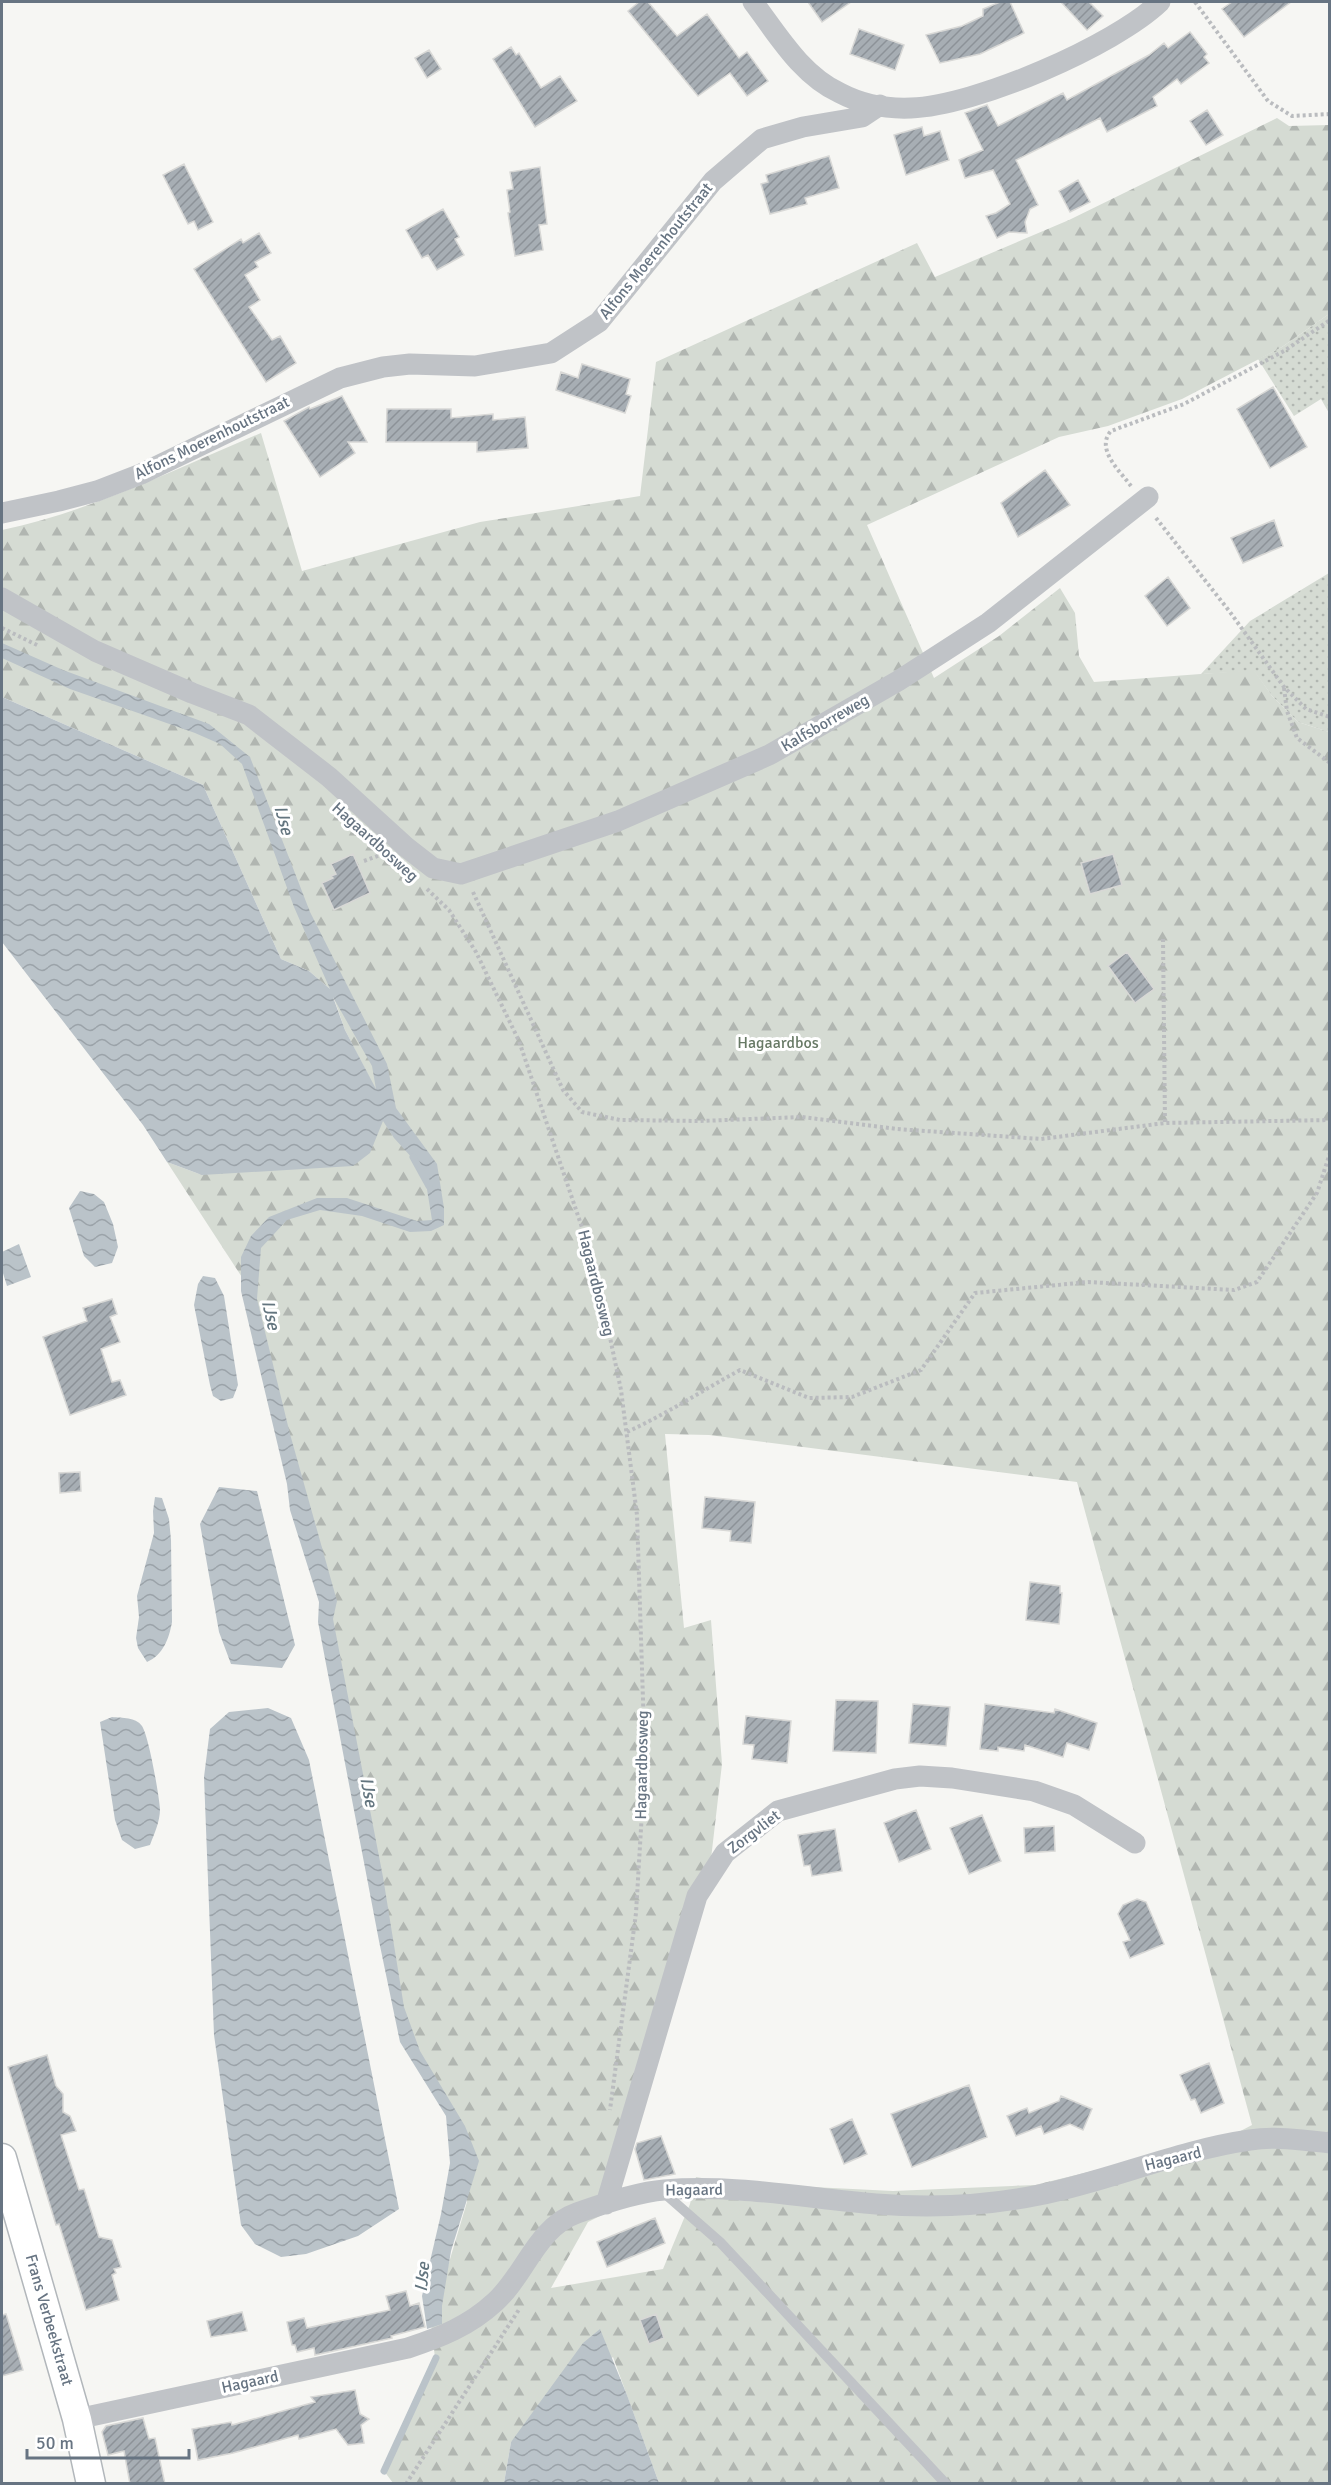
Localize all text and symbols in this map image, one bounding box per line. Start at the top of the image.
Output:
street label: Alfons Moerenhoutstraat [595,178,718,323]
street label: Alfons Moerenhoutstraat [131,392,293,484]
street label: Kalfsborreweg [777,690,873,756]
street label: Hagaardbosweg [328,798,422,886]
water label: IJse [270,803,299,838]
park label: Hagaardbos [737,1033,819,1053]
street label: Hagaardbosweg [573,1228,619,1338]
water label: IJse [257,1298,285,1333]
street label: Hagaardbosweg [631,1710,653,1820]
water label: IJse [355,1775,383,1810]
street label: Zorgvliet [724,1805,785,1858]
street label: Hagaard [1143,2142,1203,2176]
street label: Hagaard [665,2179,723,2201]
street label: Frans Verbeekstraat [21,2252,77,2388]
water label: IJse [410,2260,434,2293]
street label: Hagaard [220,2366,280,2398]
scale bar [27,2422,189,2460]
text: 50 m [36,2432,74,2454]

